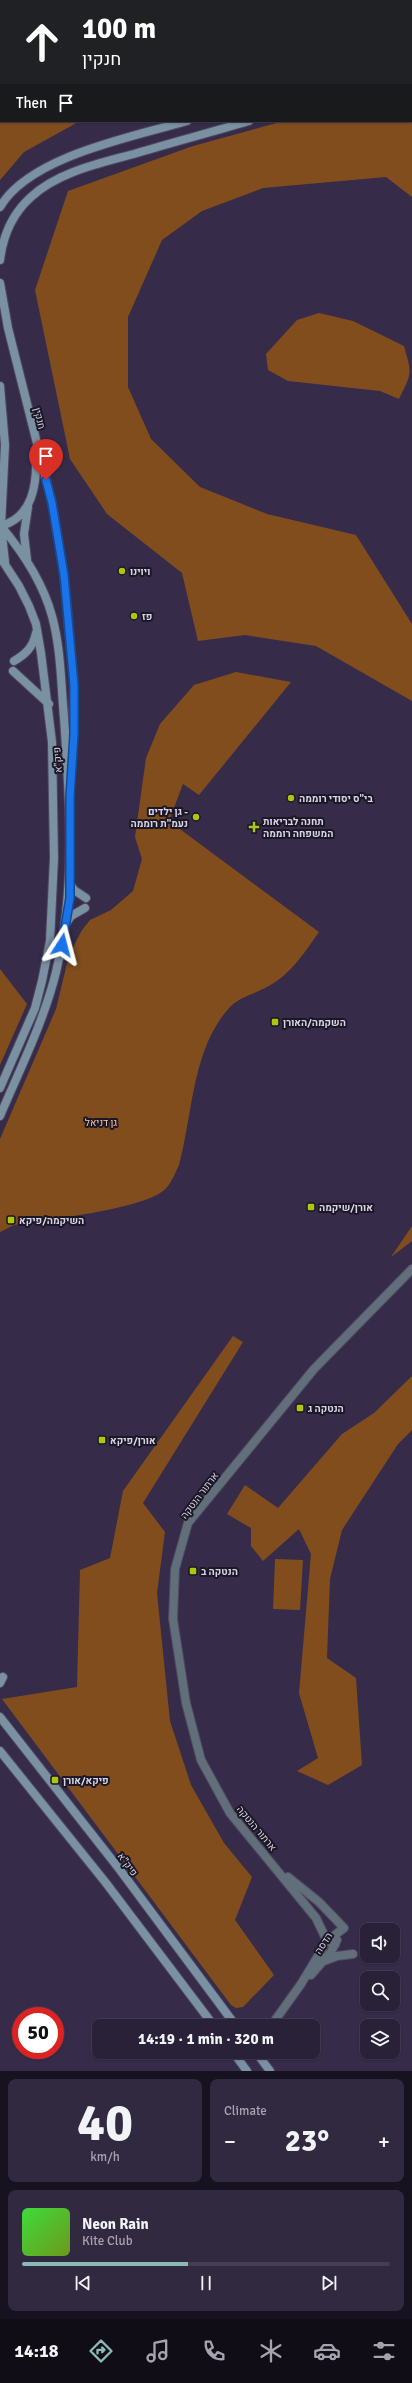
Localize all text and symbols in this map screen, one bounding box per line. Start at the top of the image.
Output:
text: 100 m [82,12,156,46]
icon: ahead [16,16,68,68]
text: חנקין [82,48,121,70]
icon: arrive [55,92,77,114]
text: Then [16,94,47,112]
street label: חנקין [31,406,47,430]
pin [29,439,63,480]
icon: arrive [35,445,57,467]
marker: ויוינו [117,566,127,576]
place label: ויוינו [130,566,150,578]
marker: פז [129,611,139,621]
place label: פז [142,611,152,623]
street label: פיק"א [51,747,65,773]
marker: בי"ס יסודי רוממה [286,793,296,803]
place label: בי"ס יסודי רוממה [299,793,373,805]
place label: גן ילדים - נעמ"ת רוממה [130,806,188,830]
marker: גן ילדים - נעמ"ת רוממה [191,812,201,822]
place label: תחנה לבריאות המשפחה רוממה [263,816,333,840]
marker: תחנה לבריאות המשפחה רוממה [248,821,260,833]
position arrow [41,924,83,966]
marker: השקמה/האורן [270,1017,280,1027]
place label: השקמה/האורן [283,1017,346,1029]
park label: גן דניאל [85,1117,117,1129]
marker: אורן/שיקמה [306,1202,316,1212]
place label: אורן/שיקמה [319,1202,373,1214]
marker: השיקמה/פיקא [6,1215,16,1225]
place label: השיקמה/פיקא [19,1215,84,1227]
marker: הנטקה ג [295,1403,305,1413]
place label: הנטקה ג [308,1403,344,1415]
marker: אורן/פיקא [97,1435,107,1445]
place label: אורן/פיקא [110,1435,156,1447]
street label: ארתור הנטקה [178,1470,221,1521]
marker: הנטקה ב [188,1566,198,1576]
place label: הנטקה ב [201,1566,238,1578]
marker: פיקא/אורן [50,1775,60,1785]
place label: פיקא/אורן [63,1775,109,1787]
street label: ארתור הנטקה [234,1804,279,1854]
street label: פיק"א [115,1851,140,1879]
map controls [360,1923,400,2059]
button: sound [360,1923,400,1963]
street label: הדסה [312,1930,335,1957]
button: search [360,1971,400,2011]
speed limit sign: 50 [12,2007,64,2059]
button: layers [360,2019,400,2059]
text: 14:19 · 1 min · 320 m [138,2030,274,2048]
text: 40 [77,2091,133,2155]
text: Climate [224,2103,267,2119]
text: 23° [285,2123,329,2160]
text: − [224,2128,236,2155]
text: + [378,2128,390,2155]
text: km/h [90,2149,120,2165]
text: Neon Rain [82,2215,149,2233]
text: Kite Club [82,2233,133,2249]
icon: previous [72,2272,94,2294]
icon: pause [195,2272,217,2294]
icon: next [318,2272,340,2294]
icon: directions [87,2337,115,2365]
icon: music [144,2337,172,2365]
icon: phone [200,2337,228,2365]
icon: climate [257,2337,285,2365]
icon: car [313,2337,341,2365]
icon: filters [370,2337,398,2365]
text: 14:18 [14,2340,58,2362]

